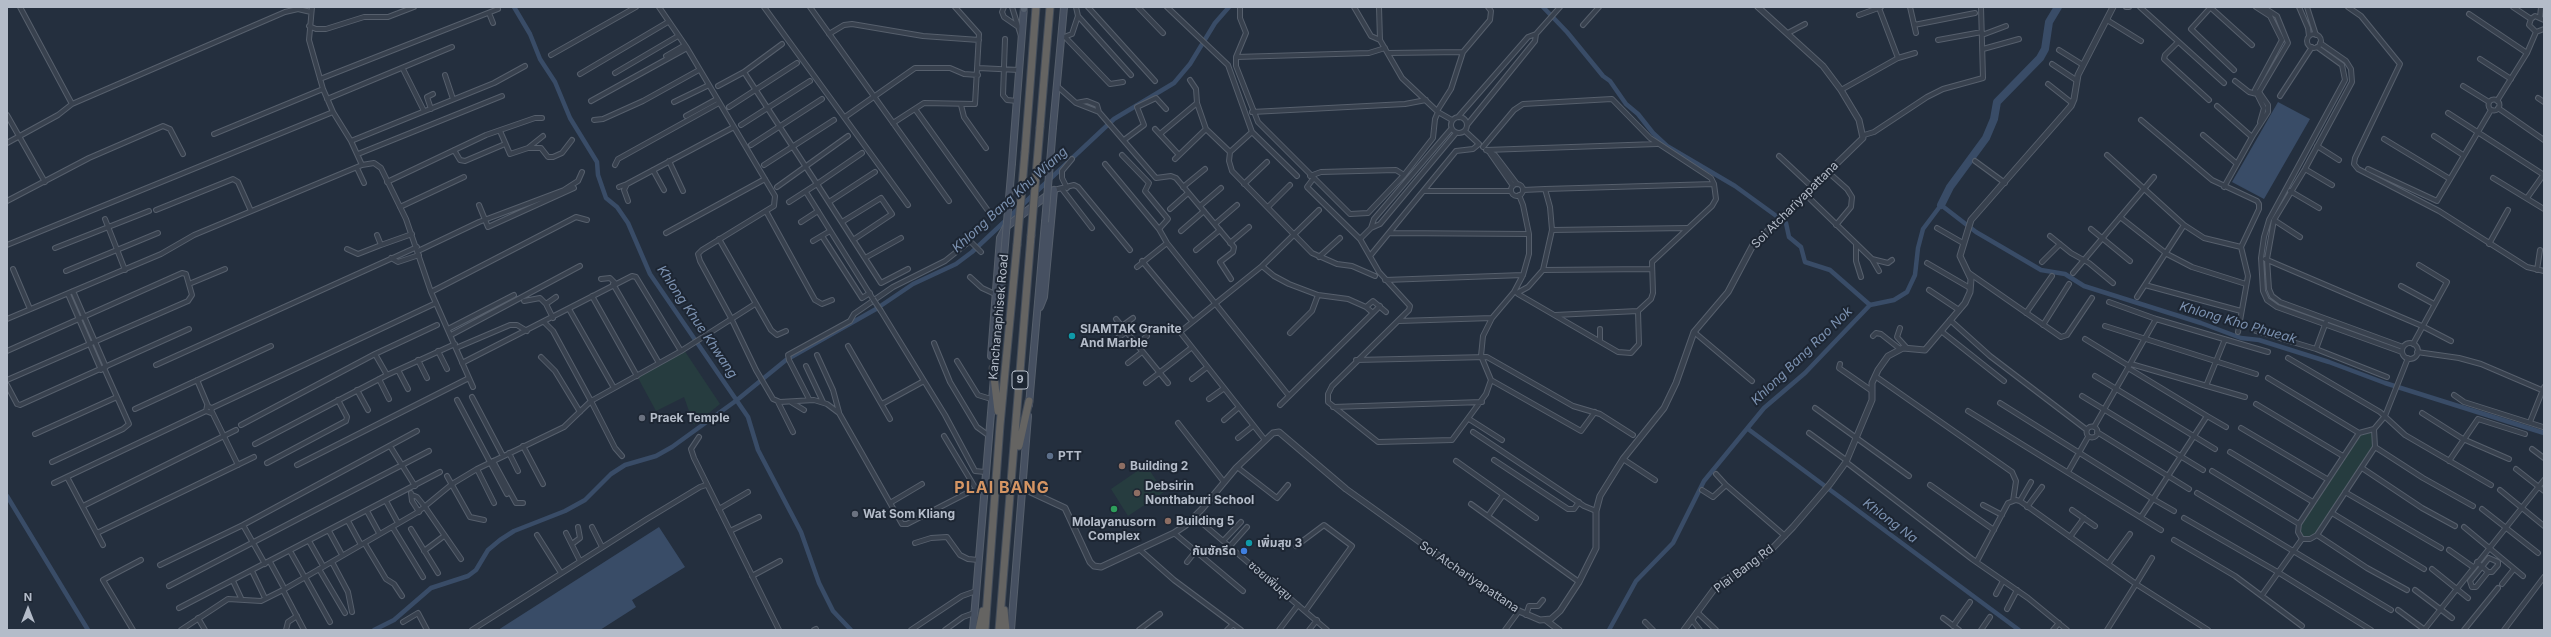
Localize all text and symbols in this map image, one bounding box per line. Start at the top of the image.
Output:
water label: Khlong Bang Khu Wiang [949,144,1071,256]
street label: Soi Atchariyapattana [1748,158,1842,252]
street label: Kanchanaphisek Road [986,254,1012,380]
water label: Khlong Khue Khwang [654,263,740,381]
water label: Khlong Kho Phueak [2178,299,2298,347]
water label: Khlong Bang Rao Nok [1748,304,1856,408]
place label: SIAMTAK Granite And Marble [1080,322,1182,350]
marker: SIAMTAK Granite And Marble [1067,331,1077,341]
road number: 9 [1012,371,1028,389]
place label: Praek Temple [650,411,730,425]
marker: Praek Temple [637,413,647,423]
place label: PTT [1058,449,1082,463]
marker: PTT [1045,451,1055,461]
place label: Building 2 [1130,459,1188,473]
marker: Building 2 [1117,461,1127,471]
district label: PLAI BANG [954,478,1050,498]
place label: Debsirin Nonthaburi School [1145,479,1254,507]
marker: Debsirin Nonthaburi School [1132,488,1142,498]
water label: Khlong Na [1860,495,1920,547]
marker: Molayanusorn Complex [1109,504,1119,514]
place label: Wat Som Kliang [863,507,955,521]
marker: Wat Som Kliang [850,509,860,519]
place label: Building 5 [1176,514,1234,528]
place label: Molayanusorn Complex [1072,515,1156,543]
marker: Building 5 [1163,516,1173,526]
place label: เพิ่มสุข 3 [1257,536,1302,550]
marker: เพิ่มสุข 3 [1244,538,1254,548]
street label: Soi Atchariyapattana [1416,538,1522,616]
street label: Plai Bang Rd [1711,542,1777,596]
place label: กันซักรีด [1192,544,1236,558]
marker: กันซักรีด [1239,546,1249,556]
street label: ซอยเพิ่มสุข [1245,558,1295,604]
north arrow [8,589,48,629]
text: N [24,590,32,604]

